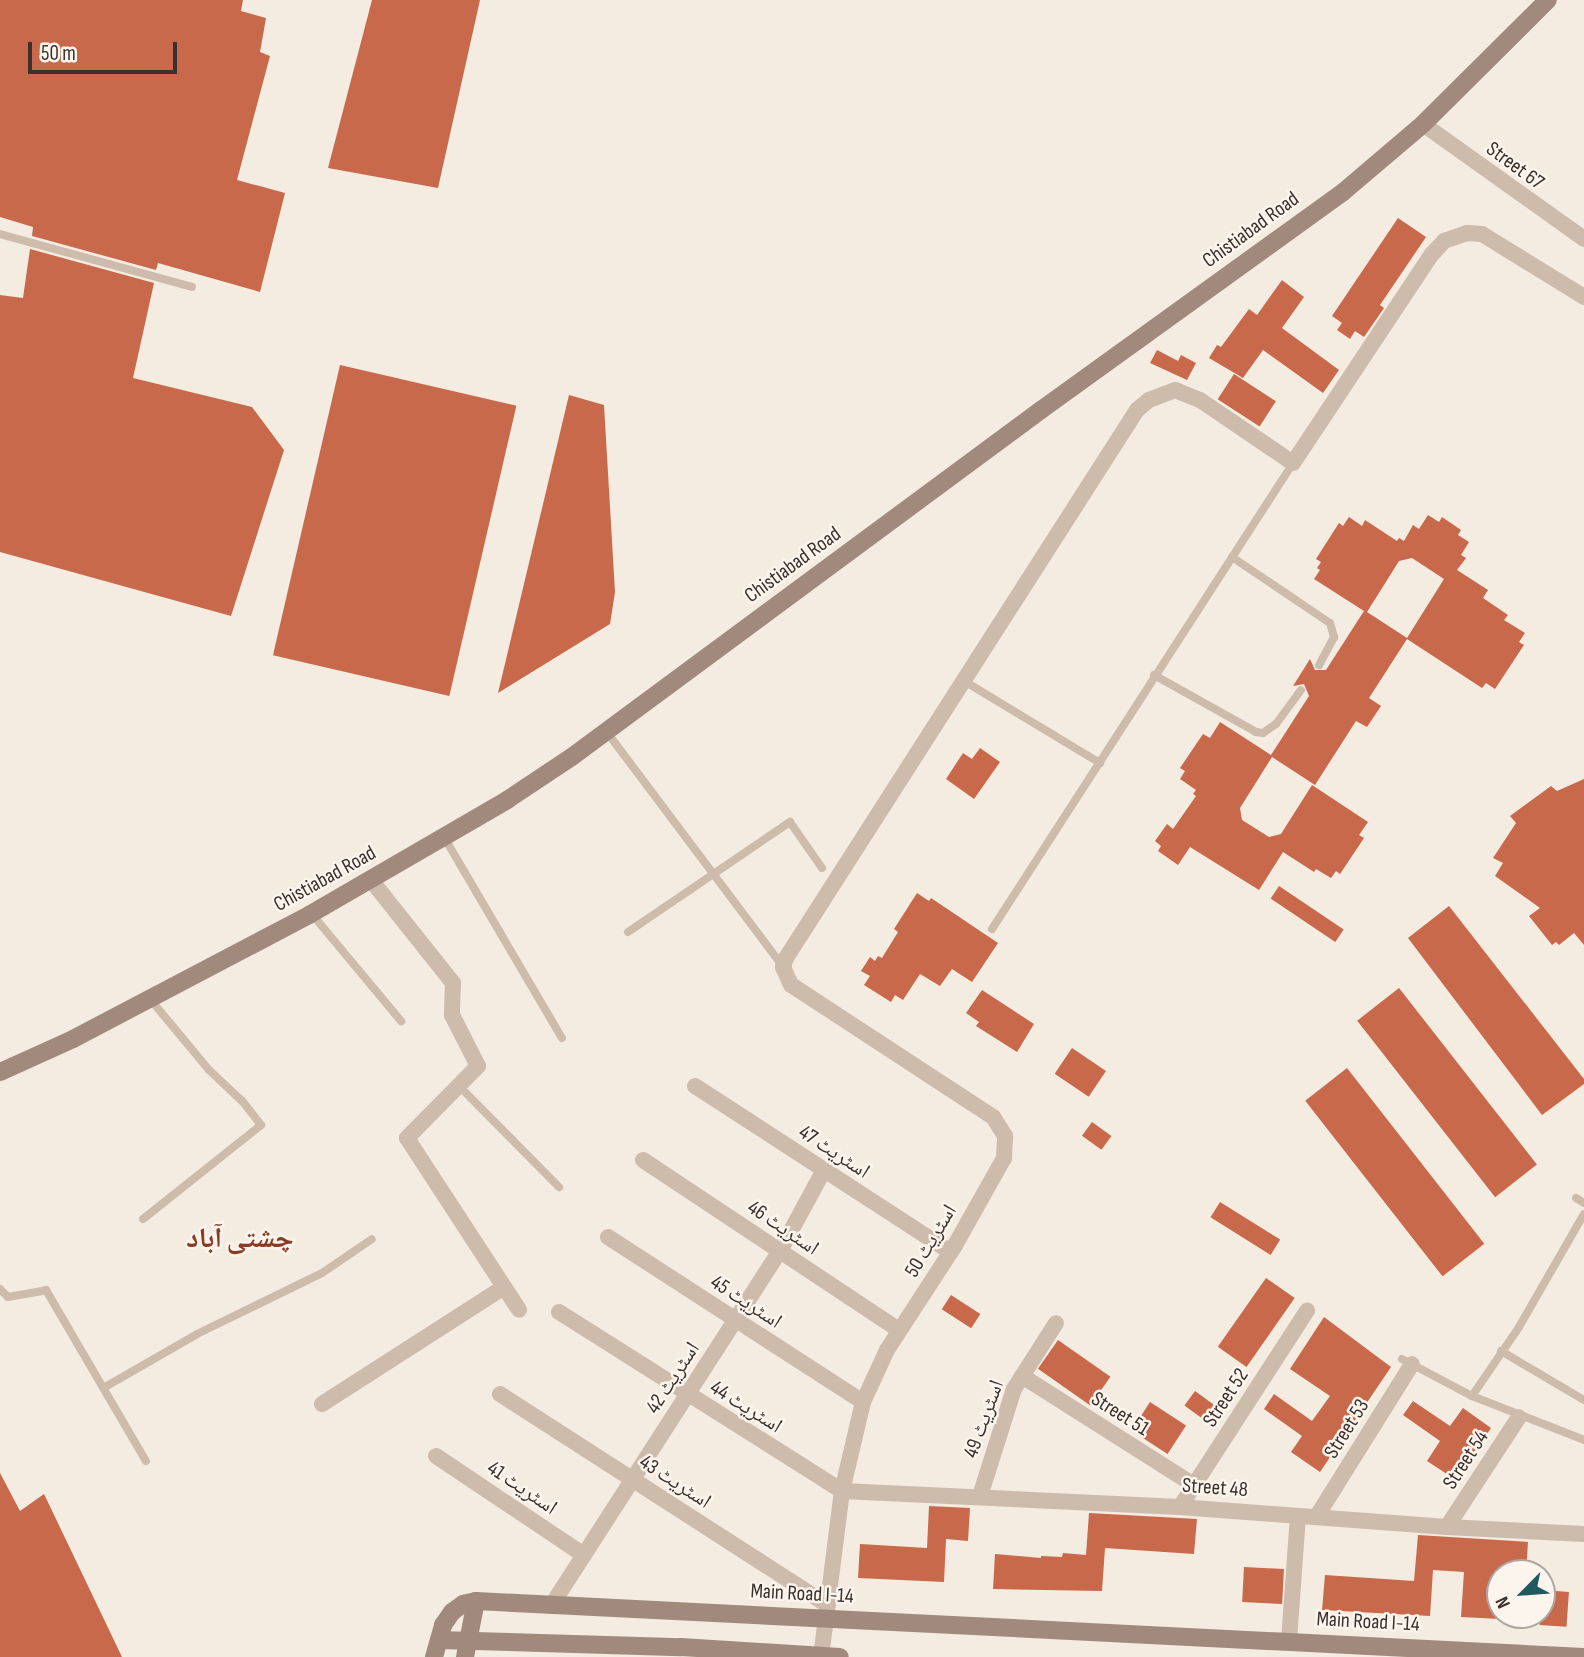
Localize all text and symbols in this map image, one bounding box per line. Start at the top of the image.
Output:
scale bar [32,28,180,72]
text: 50 m [41,41,76,66]
street label: Street 67 [1481,137,1549,195]
street label: Chistiabad Road [1198,187,1304,273]
street label: Chistiabad Road [740,522,846,608]
street label: Chistiabad Road [270,841,380,917]
street label: اسٹریٹ 47 [794,1120,874,1184]
street label: اسٹریٹ 46 [743,1195,823,1261]
street label: اسٹریٹ 50 [900,1200,962,1282]
district label: چشتی آباد [186,1222,294,1256]
street label: اسٹریٹ 45 [706,1270,786,1334]
street label: اسٹریٹ 42 [641,1338,705,1418]
street label: Street 52 [1198,1364,1254,1432]
street label: اسٹریٹ 44 [705,1375,787,1439]
street label: اسٹریٹ 49 [958,1377,1010,1461]
street label: Street 51 [1086,1387,1154,1441]
street label: Street 53 [1319,1395,1375,1463]
street label: Street 54 [1438,1426,1494,1494]
street label: اسٹریٹ 43 [634,1450,716,1514]
street label: اسٹریٹ 41 [482,1456,562,1520]
street label: Street 48 [1181,1473,1249,1503]
north arrow [1486,1559,1556,1629]
street label: Main Road I-14 [750,1579,854,1609]
text: N [1491,1593,1516,1612]
street label: Main Road I-14 [1316,1607,1420,1637]

